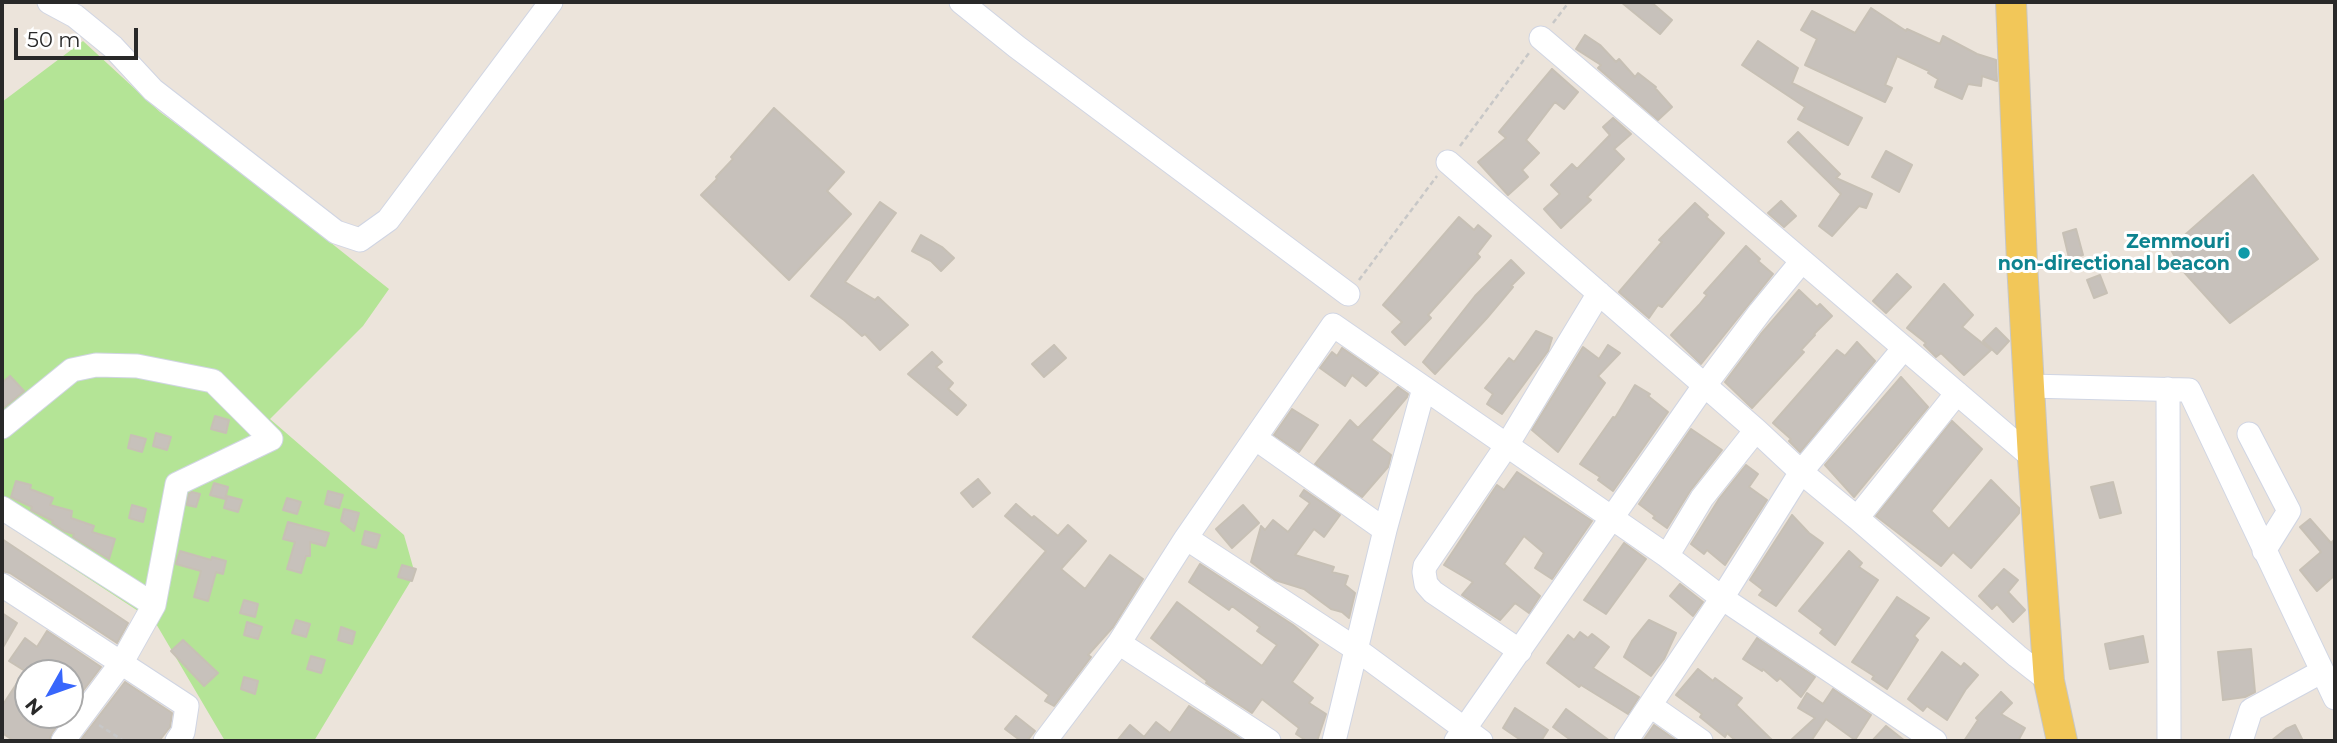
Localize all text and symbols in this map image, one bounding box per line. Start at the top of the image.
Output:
scale bar [18,14,142,58]
text: 50 m [27,27,81,52]
place label: Zemmouri non-directional beacon [1998,231,2230,275]
marker: Zemmouri non-directional beacon [2236,245,2252,261]
north arrow [14,659,84,729]
text: N [20,693,48,720]

